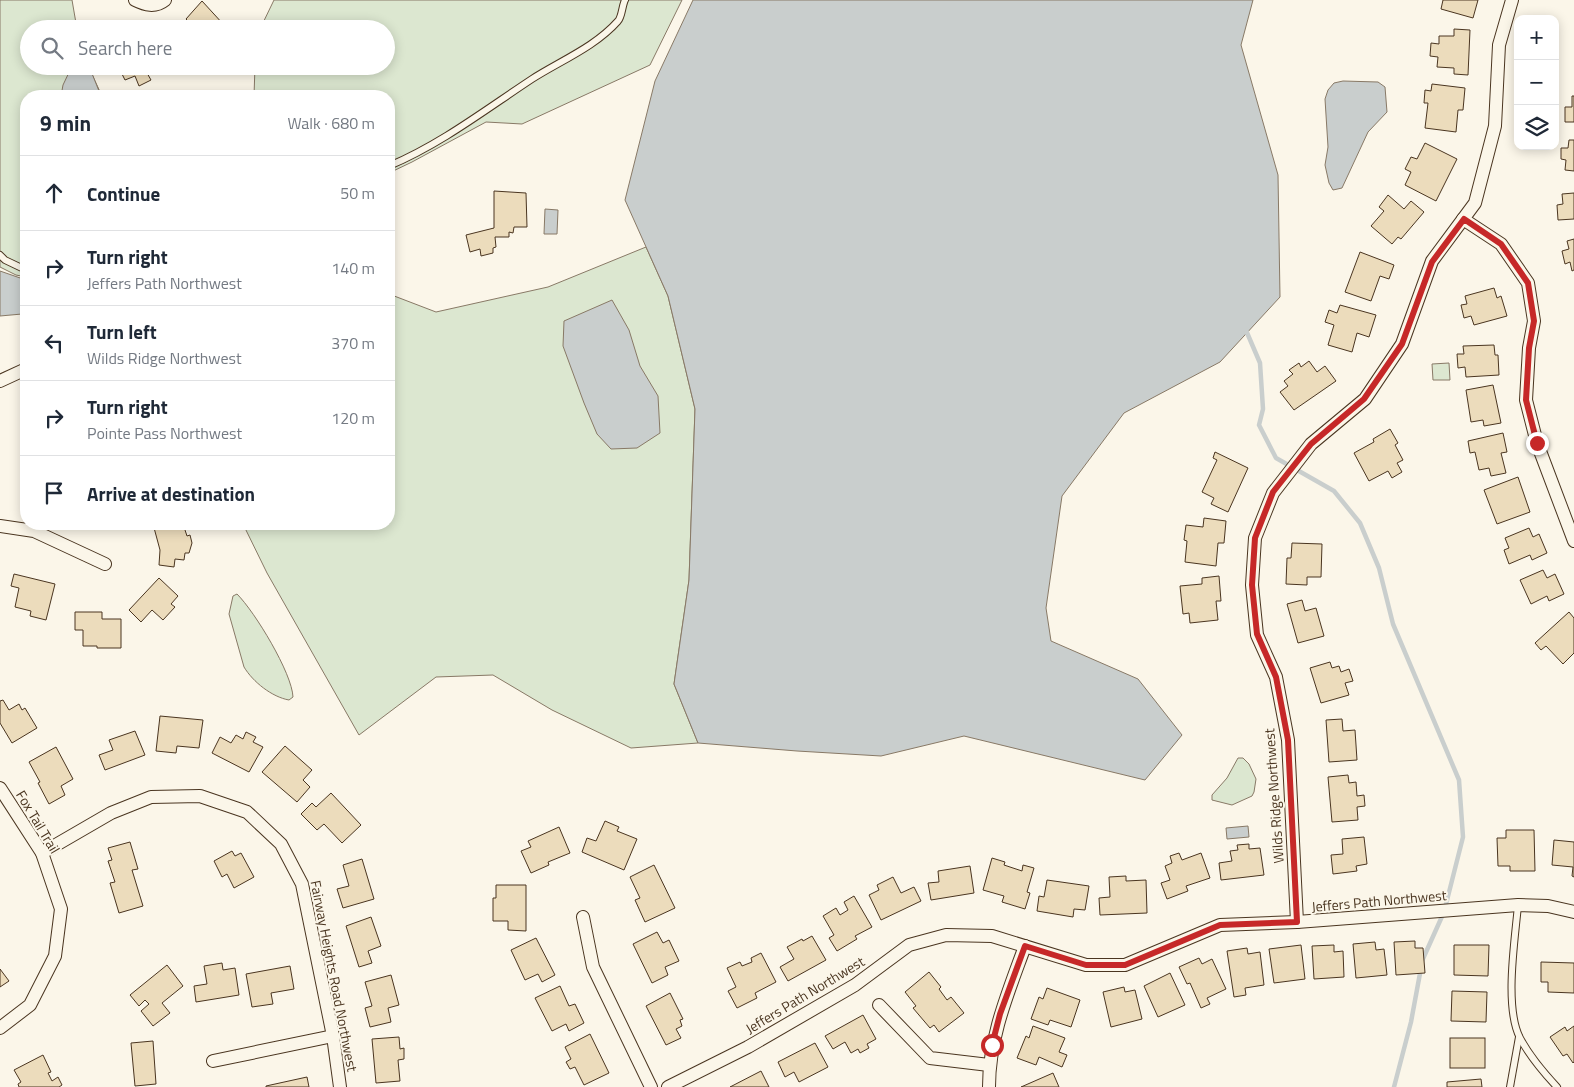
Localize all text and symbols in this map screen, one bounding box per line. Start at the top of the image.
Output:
map controls [1514,15,1559,150]
button: + [1514,15,1559,60]
search box [20,20,395,75]
text: Search here [78,33,172,62]
icon: search [38,34,66,62]
button: − [1514,60,1559,105]
button: layers [1514,105,1559,150]
text: 9 min [40,107,91,139]
text: Walk · 680 m [287,111,375,135]
icon: ahead [40,179,68,207]
text: Continue [87,179,160,208]
text: 50 m [340,181,375,205]
text: Turn right [87,242,168,271]
icon: right [40,254,68,282]
text: 140 m [331,256,375,280]
text: Jeffers Path Northwest [87,271,242,295]
text: Turn left [87,317,157,346]
icon: left [40,329,68,357]
text: 370 m [331,331,375,355]
text: Wilds Ridge Northwest [87,346,242,370]
text: Turn right [87,392,168,421]
icon: right [40,404,68,432]
text: 120 m [331,406,375,430]
text: Pointe Pass Northwest [87,421,242,445]
route end [1526,432,1549,455]
icon: arrive [40,479,68,507]
text: Arrive at destination [87,479,255,508]
street label: Wilds Ridge Northwest [1258,728,1289,864]
street label: Fox Tail Trail [11,786,66,857]
street label: Fairway Heights Road Northwest [306,878,363,1073]
street label: Jeffers Path Northwest [1311,884,1447,917]
street label: Jeffers Path Northwest [741,951,868,1038]
route start [981,1034,1004,1057]

